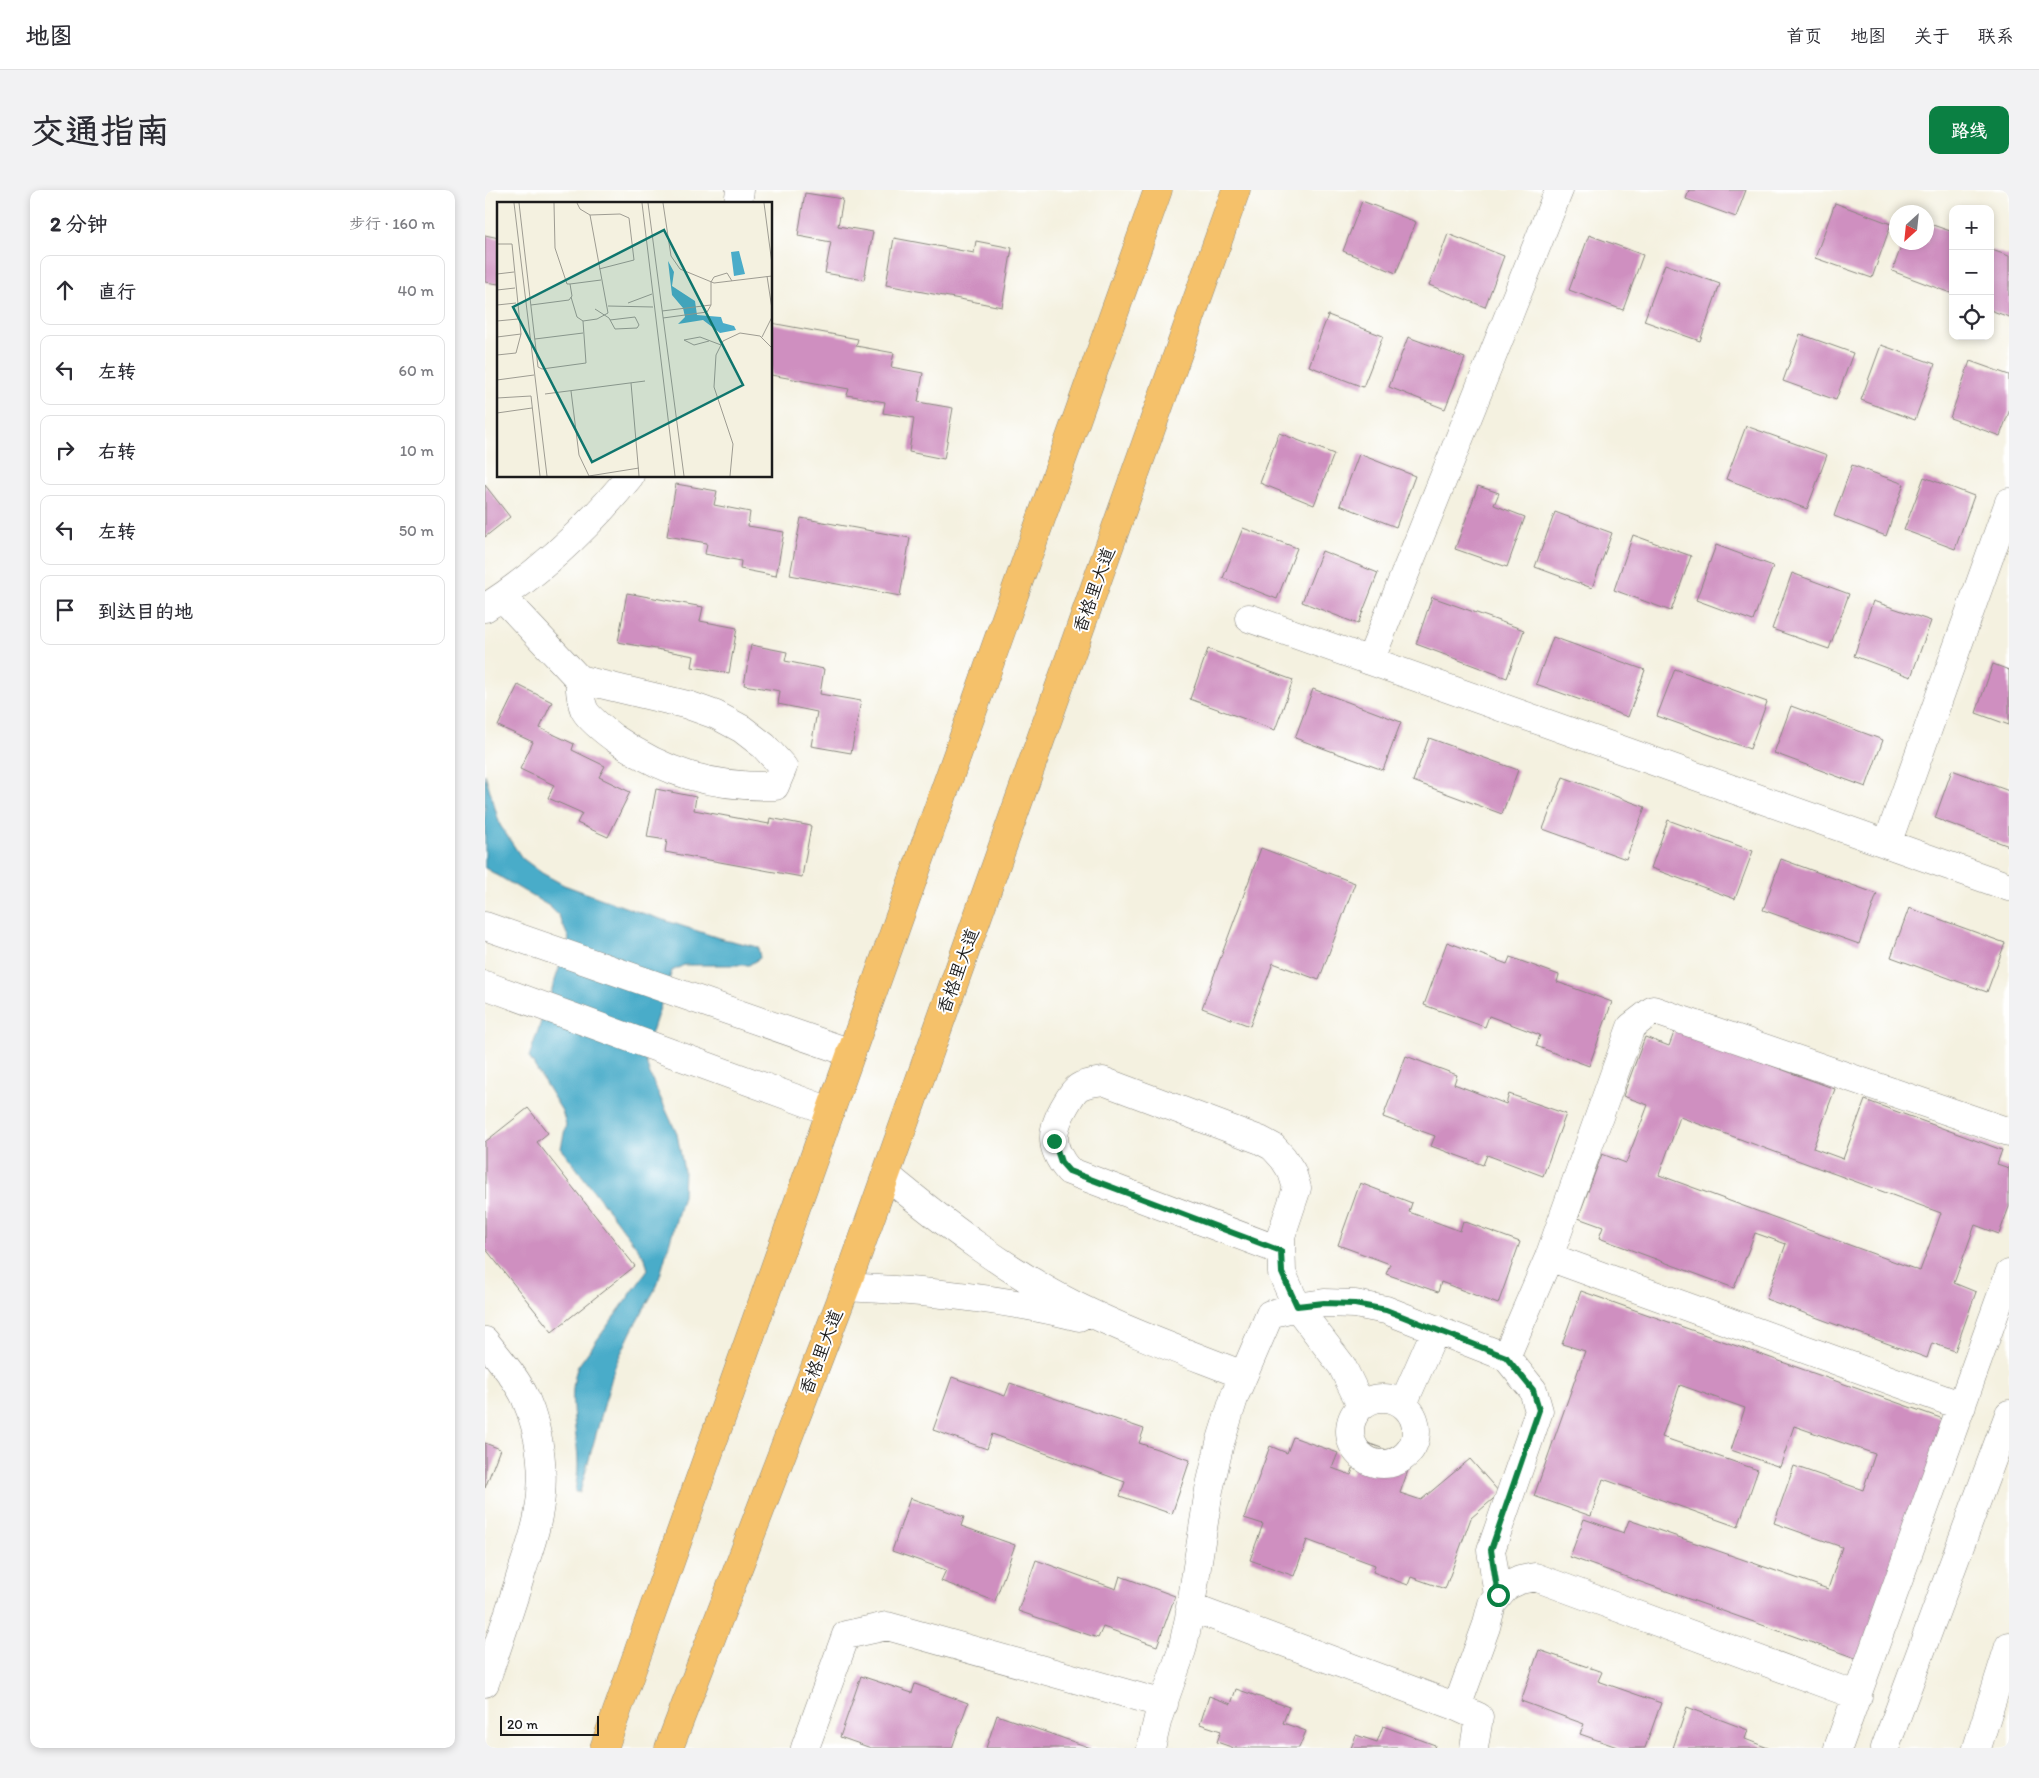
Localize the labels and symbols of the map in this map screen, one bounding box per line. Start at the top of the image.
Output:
inset map [497,202,773,478]
north arrow [1889,205,1934,250]
street label: 香格里大道 [1068,544,1120,636]
street label: 香格里大道 [932,925,984,1017]
route end [1043,1130,1066,1153]
street label: 香格里大道 [795,1306,847,1398]
route start [1487,1584,1510,1607]
scale bar [500,1713,599,1736]

